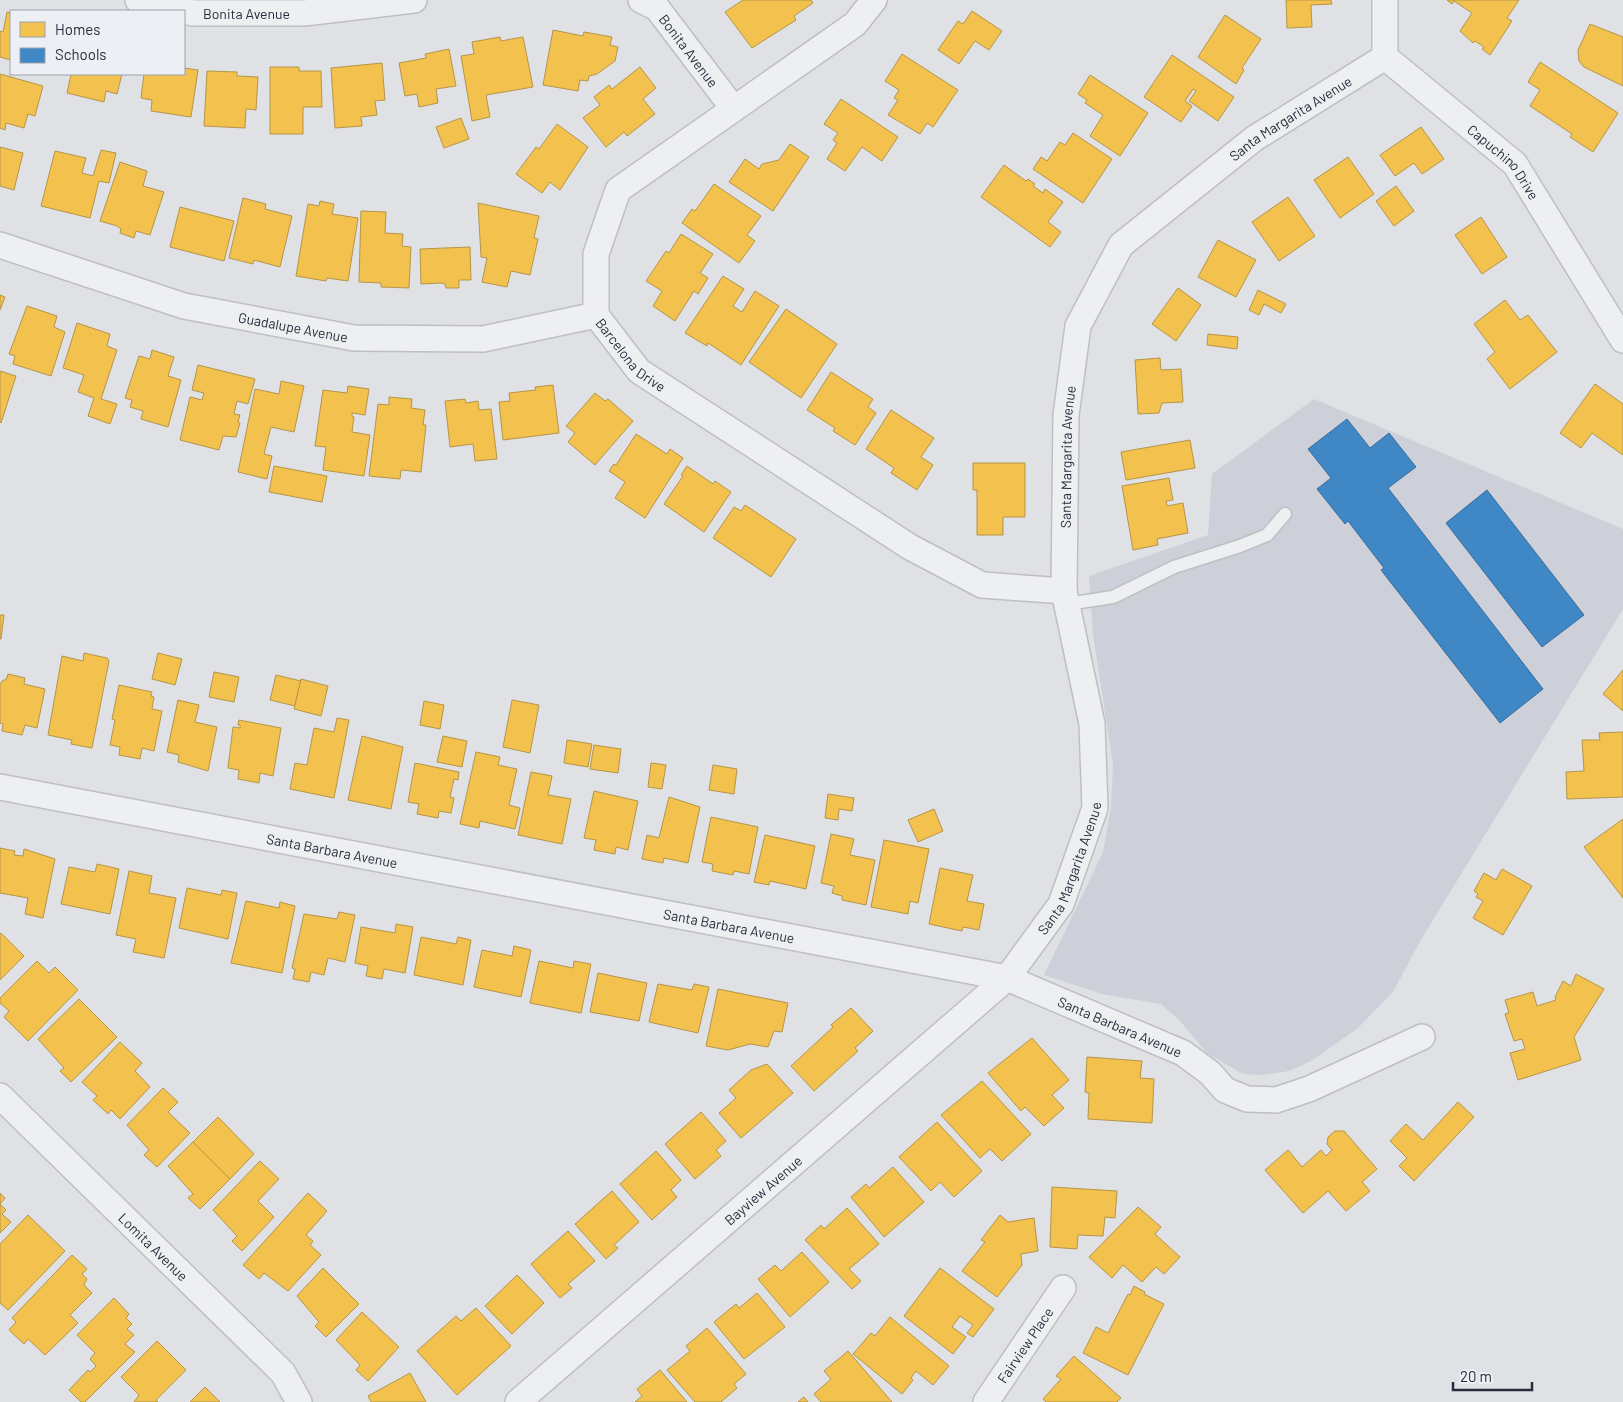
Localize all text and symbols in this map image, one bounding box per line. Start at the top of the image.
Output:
street label: Bonita Avenue [203,5,290,22]
legend [10,10,185,75]
street label: Bonita Avenue [656,10,722,90]
text: Homes [55,20,100,38]
text: Schools [55,45,107,63]
street label: Santa Margarita Avenue [1225,72,1354,164]
street label: Capuchino Drive [1464,120,1543,202]
street label: Guadalupe Avenue [237,308,349,345]
street label: Barcelona Drive [593,314,669,395]
street label: Santa Margarita Avenue [1056,384,1078,528]
street label: Santa Margarita Avenue [1033,802,1104,938]
street label: Santa Barbara Avenue [265,829,399,871]
street label: Santa Barbara Avenue [662,905,796,946]
street label: Santa Barbara Avenue [1056,992,1185,1060]
street label: Bayview Avenue [720,1151,805,1228]
street label: Lomita Avenue [115,1209,192,1284]
street label: Fairview Place [993,1304,1056,1386]
scale bar [1453,1360,1532,1392]
text: 20 m [1460,1367,1492,1385]

